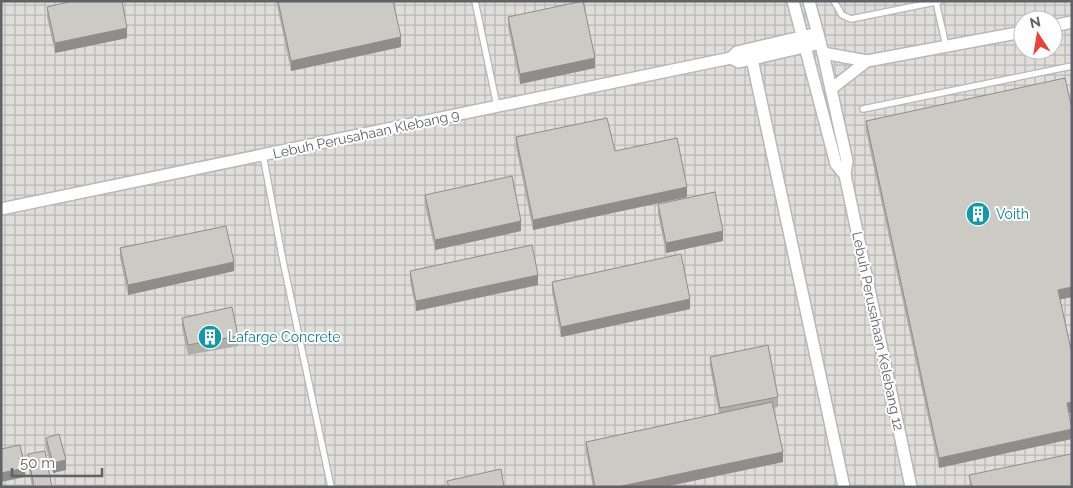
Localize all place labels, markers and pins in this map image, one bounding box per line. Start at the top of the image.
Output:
building icon: Voith [965,201,991,227]
place label: Voith [996,206,1029,222]
building icon: Lafarge Concrete [197,324,223,350]
place label: Lafarge Concrete [228,329,341,345]

